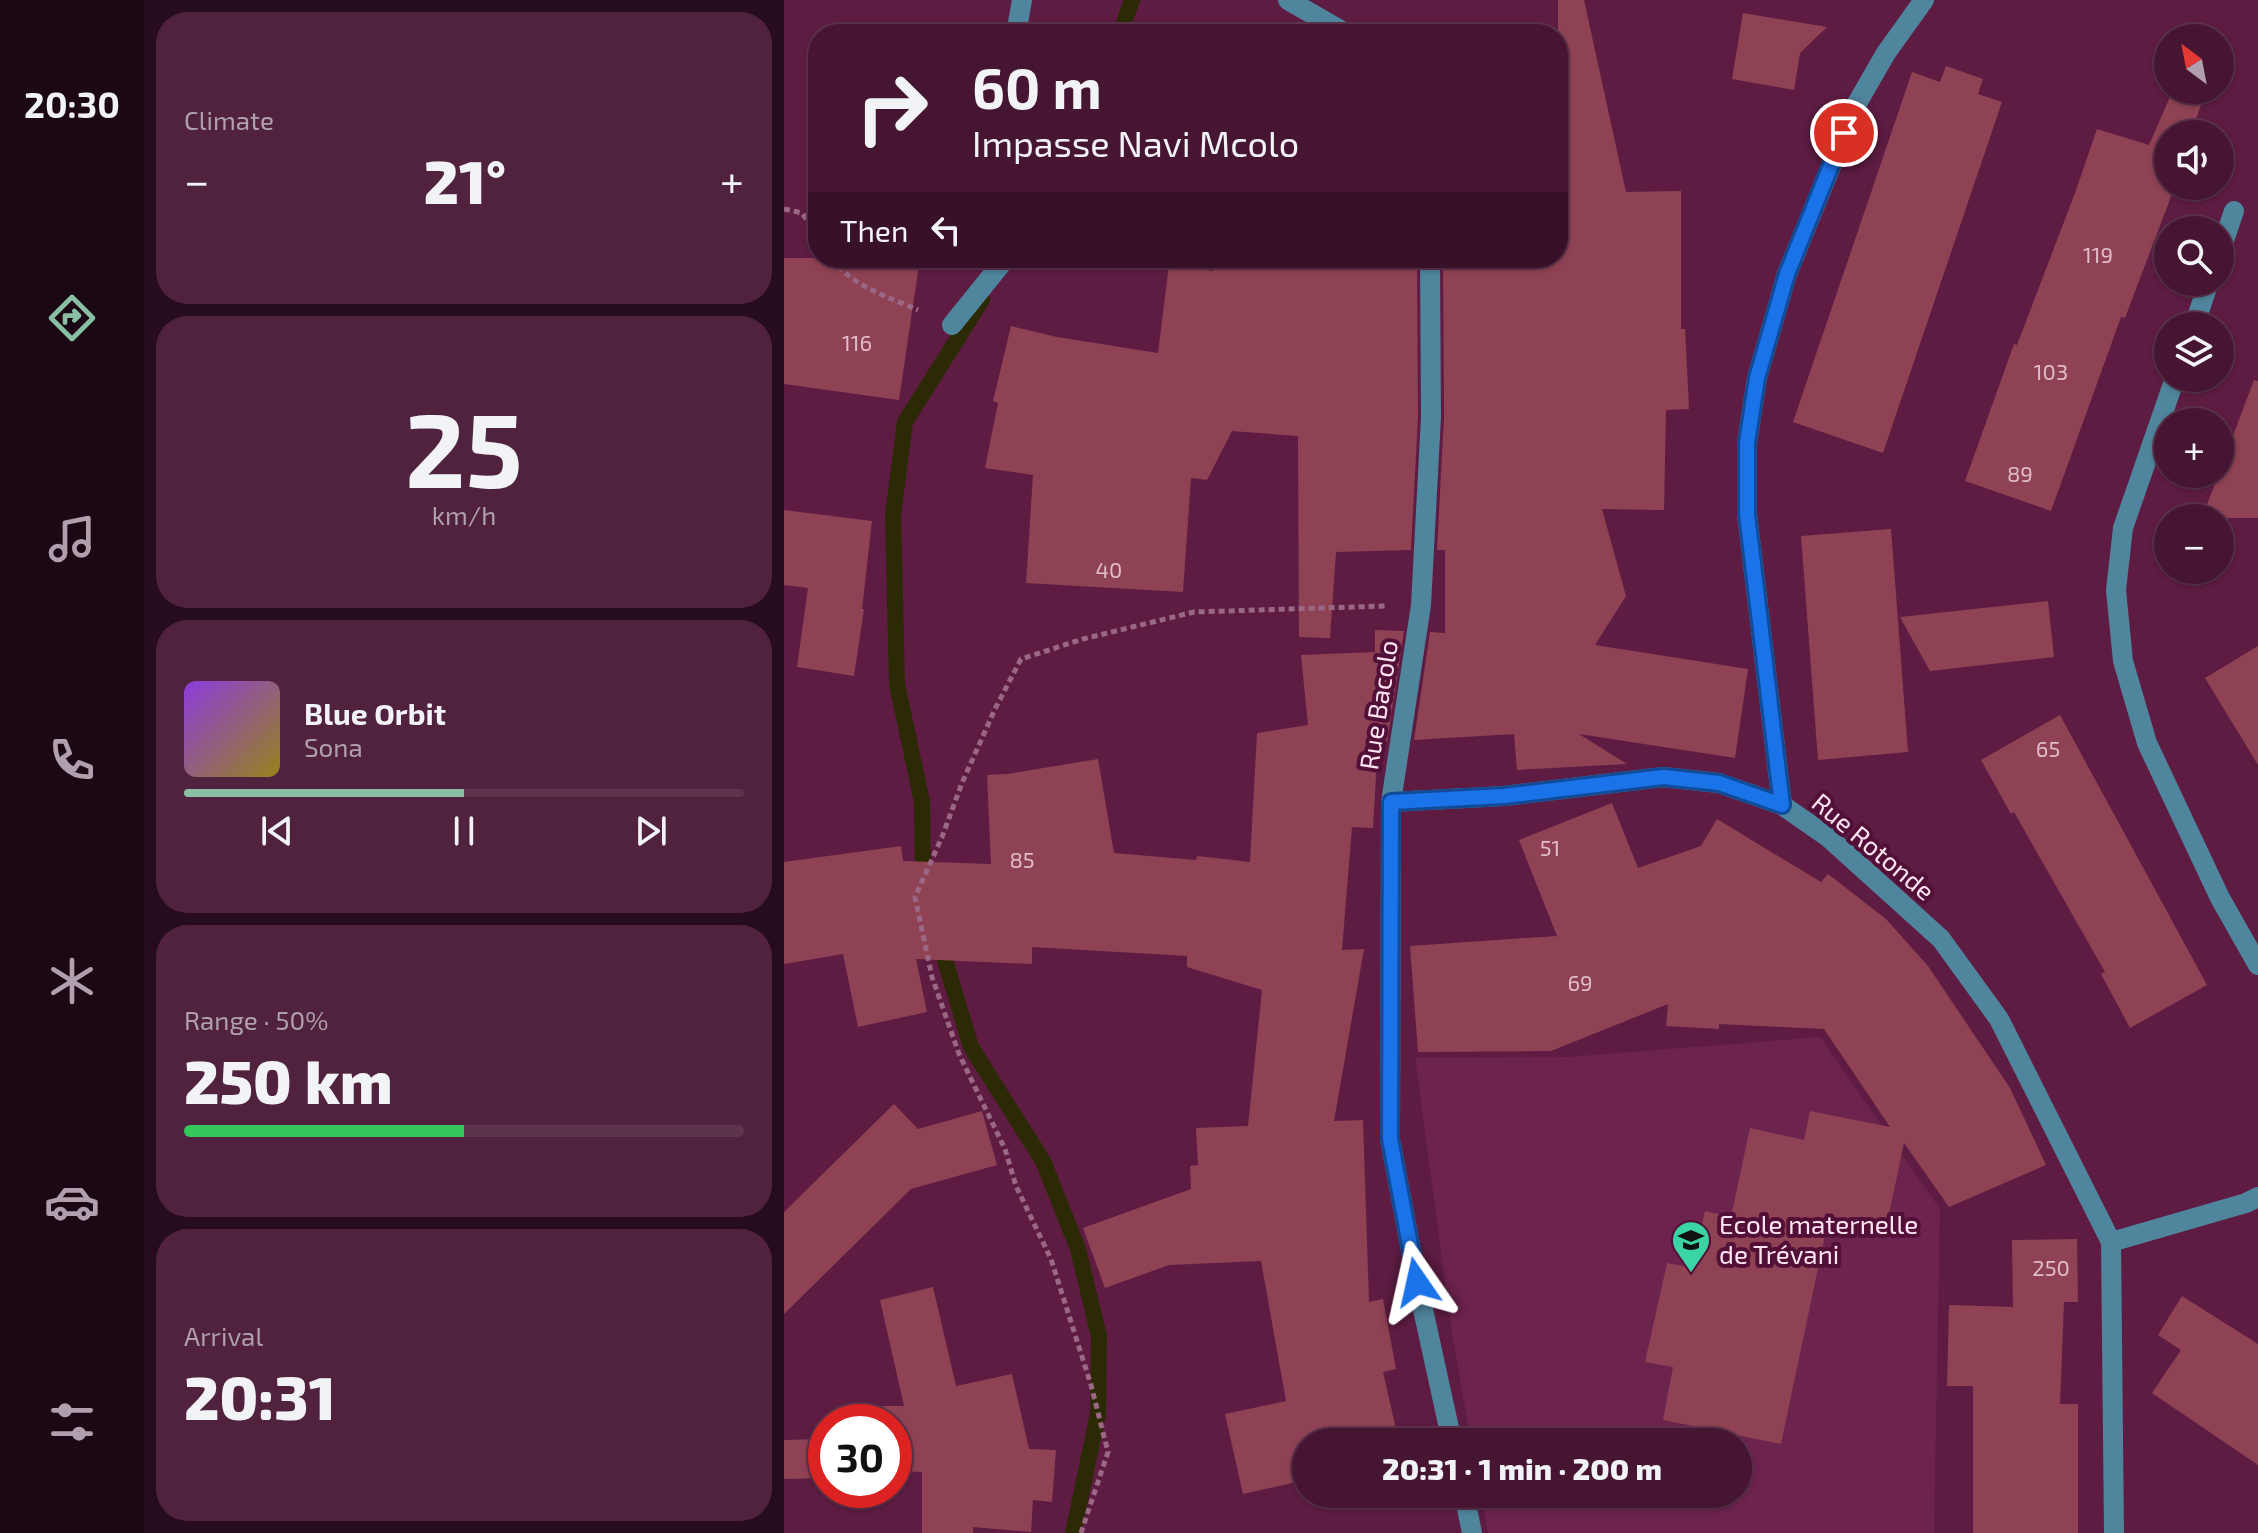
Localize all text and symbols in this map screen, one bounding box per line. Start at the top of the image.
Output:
north arrow [2154,24,2234,104]
map controls [2154,24,2234,584]
text: 60 m [972,53,1102,120]
icon: right [840,56,944,160]
text: 20:30 [24,82,120,125]
pin [1810,99,1878,167]
text: Climate [184,104,274,135]
icon: arrive [1822,111,1866,155]
button: sound [2154,120,2234,200]
text: Impasse Navi Mcolo [972,121,1299,164]
text: 21° [423,144,506,216]
text: − [184,153,210,206]
text: + [720,153,744,206]
icon: left [924,208,968,252]
text: Then [840,212,908,248]
button: search [2154,216,2234,296]
house number: 119 [2083,241,2113,267]
icon: directions [44,290,100,346]
button: layers [2154,312,2234,392]
house number: 116 [842,329,872,355]
house number: 103 [2034,358,2068,384]
text: 25 [405,384,523,509]
button: + [2154,408,2234,488]
house number: 89 [2007,460,2033,486]
text: km/h [432,499,496,530]
button: − [2154,504,2234,584]
icon: music [44,511,100,567]
house number: 40 [1096,556,1122,582]
street label: Rue Bacolo [1352,638,1403,772]
text: Blue Orbit [304,695,446,731]
text: Sona [304,731,363,762]
icon: phone [44,732,100,788]
house number: 65 [2036,735,2060,761]
street label: Rue Rotonde [1807,786,1941,906]
icon: previous [255,809,299,853]
icon: pause [442,809,486,853]
icon: next [629,809,673,853]
house number: 51 [1540,834,1560,860]
house number: 85 [1009,846,1035,872]
icon: climate [44,953,100,1009]
house number: 69 [1567,969,1593,995]
text: Range · 50% [184,1004,328,1035]
text: 250 km [184,1044,393,1116]
icon: car [44,1174,100,1230]
place label: Ecole maternelle de Trévani [1719,1208,1918,1269]
school or university icon: Ecole maternelle de Trévani [1670,1219,1712,1274]
position arrow [1375,1240,1459,1324]
house number: 250 [2032,1254,2070,1280]
text: Arrival [184,1320,263,1351]
text: 20:31 [184,1360,336,1432]
icon: filters [44,1394,100,1450]
speed limit sign: 30 [808,1404,912,1508]
text: 20:31 · 1 min · 200 m [1382,1450,1662,1486]

